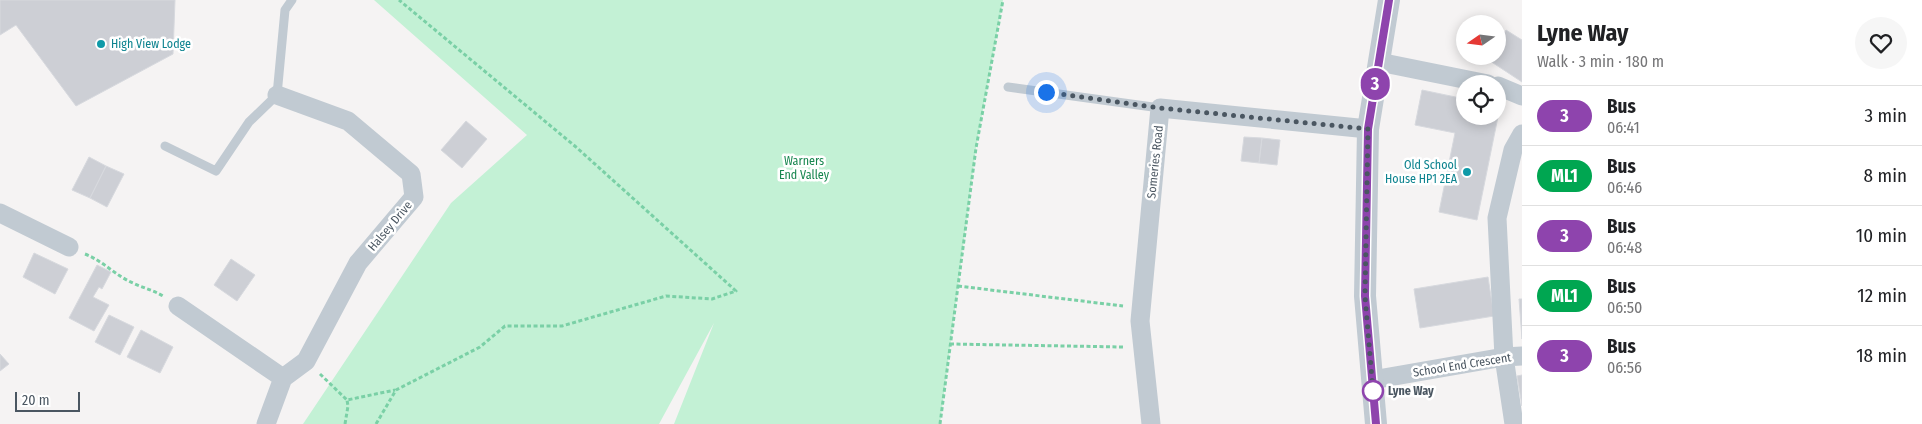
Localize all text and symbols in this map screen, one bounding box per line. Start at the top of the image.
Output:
north arrow [1456,15,1506,65]
map controls [1456,15,1506,125]
button: heart [1855,17,1907,69]
text: Lyne Way [1537,19,1628,47]
place label: High View Lodge [111,37,191,51]
marker: High View Lodge [95,38,107,50]
text: Walk · 3 min · 180 m [1537,52,1664,71]
line badge: 3 [1359,68,1391,100]
text: 3 [1371,73,1379,95]
button: locate [1456,75,1506,125]
your location [1034,80,1059,105]
text: Bus [1607,95,1636,118]
text: 3 min [1865,104,1907,127]
text: 3 [1560,105,1569,127]
text: 06:41 [1607,118,1640,137]
street label: Someries Road [1144,125,1166,199]
park label: Warners End Valley [779,154,830,182]
text: Bus [1607,155,1636,178]
place label: Old School House HP1 2EA [1385,158,1458,186]
text: 8 min [1864,164,1907,187]
text: ML1 [1551,165,1578,187]
marker: Old School House HP1 2EA [1461,166,1473,178]
text: 06:46 [1607,178,1642,197]
street label: Halsey Drive [365,198,415,254]
text: Bus [1607,215,1636,238]
text: 10 min [1856,224,1907,247]
text: 3 [1560,225,1569,247]
text: 06:48 [1607,238,1642,257]
text: Bus [1607,275,1636,298]
text: 12 min [1857,284,1907,307]
text: ML1 [1551,285,1578,307]
text: 06:50 [1607,298,1642,317]
text: Bus [1607,335,1636,358]
text: 18 min [1856,344,1907,367]
text: 3 [1560,345,1569,367]
street label: School End Crescent [1412,350,1512,380]
text: 06:56 [1607,358,1642,377]
marker: Lyne Way [1362,380,1384,402]
place label: Lyne Way [1388,384,1434,398]
scale bar [15,389,80,412]
text: 20 m [22,392,50,409]

